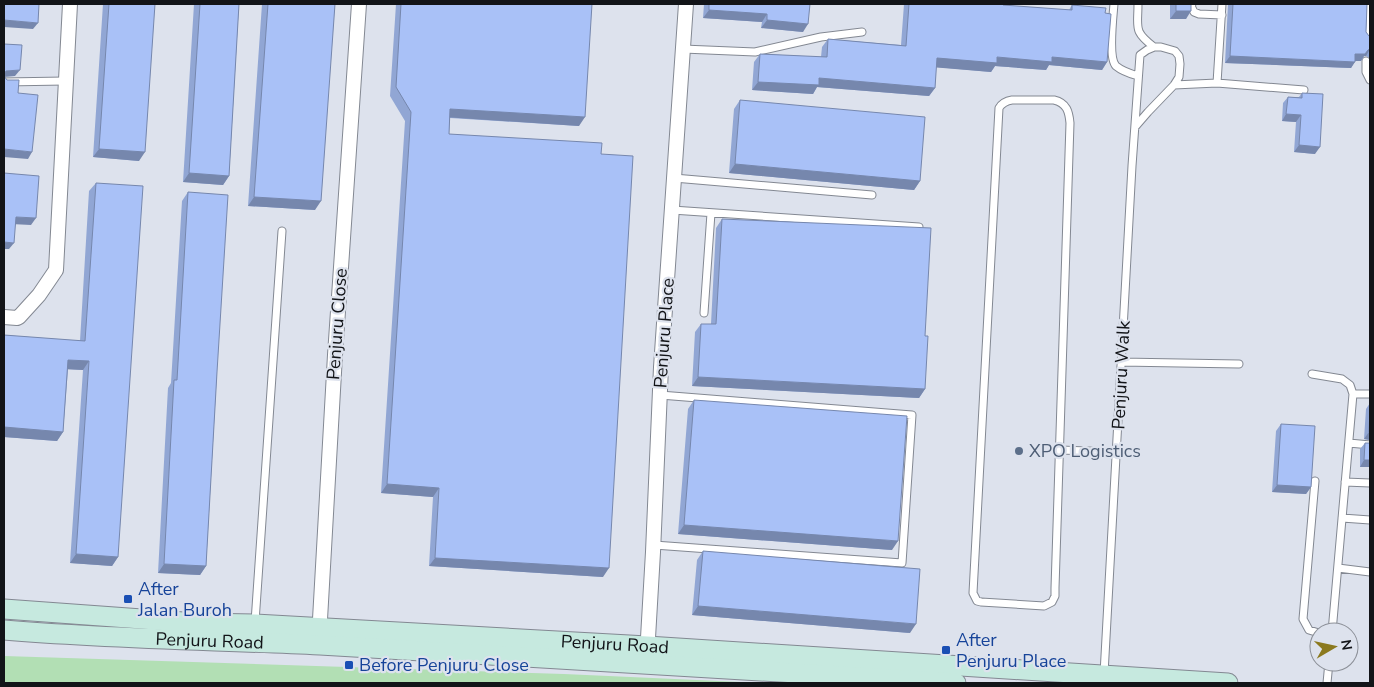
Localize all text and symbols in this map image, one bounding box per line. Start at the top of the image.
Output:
street label: Penjuru Close [321,267,353,381]
street label: Penjuru Place [648,277,680,389]
street label: Penjuru Walk [1106,319,1136,430]
place label: XPO Logistics [1029,439,1141,463]
marker: XPO Logistics [1013,445,1025,457]
place label: After Jalan Buroh [137,577,232,622]
marker: After Jalan Buroh [122,593,134,605]
north arrow [1309,622,1359,672]
street label: Penjuru Road [155,627,264,655]
place label: After Penjuru Place [956,628,1066,673]
street label: Penjuru Road [560,629,670,659]
text: N [1336,638,1357,652]
marker: After Penjuru Place [940,644,952,656]
place label: Before Penjuru Close [359,653,529,677]
marker: Before Penjuru Close [343,659,355,671]

